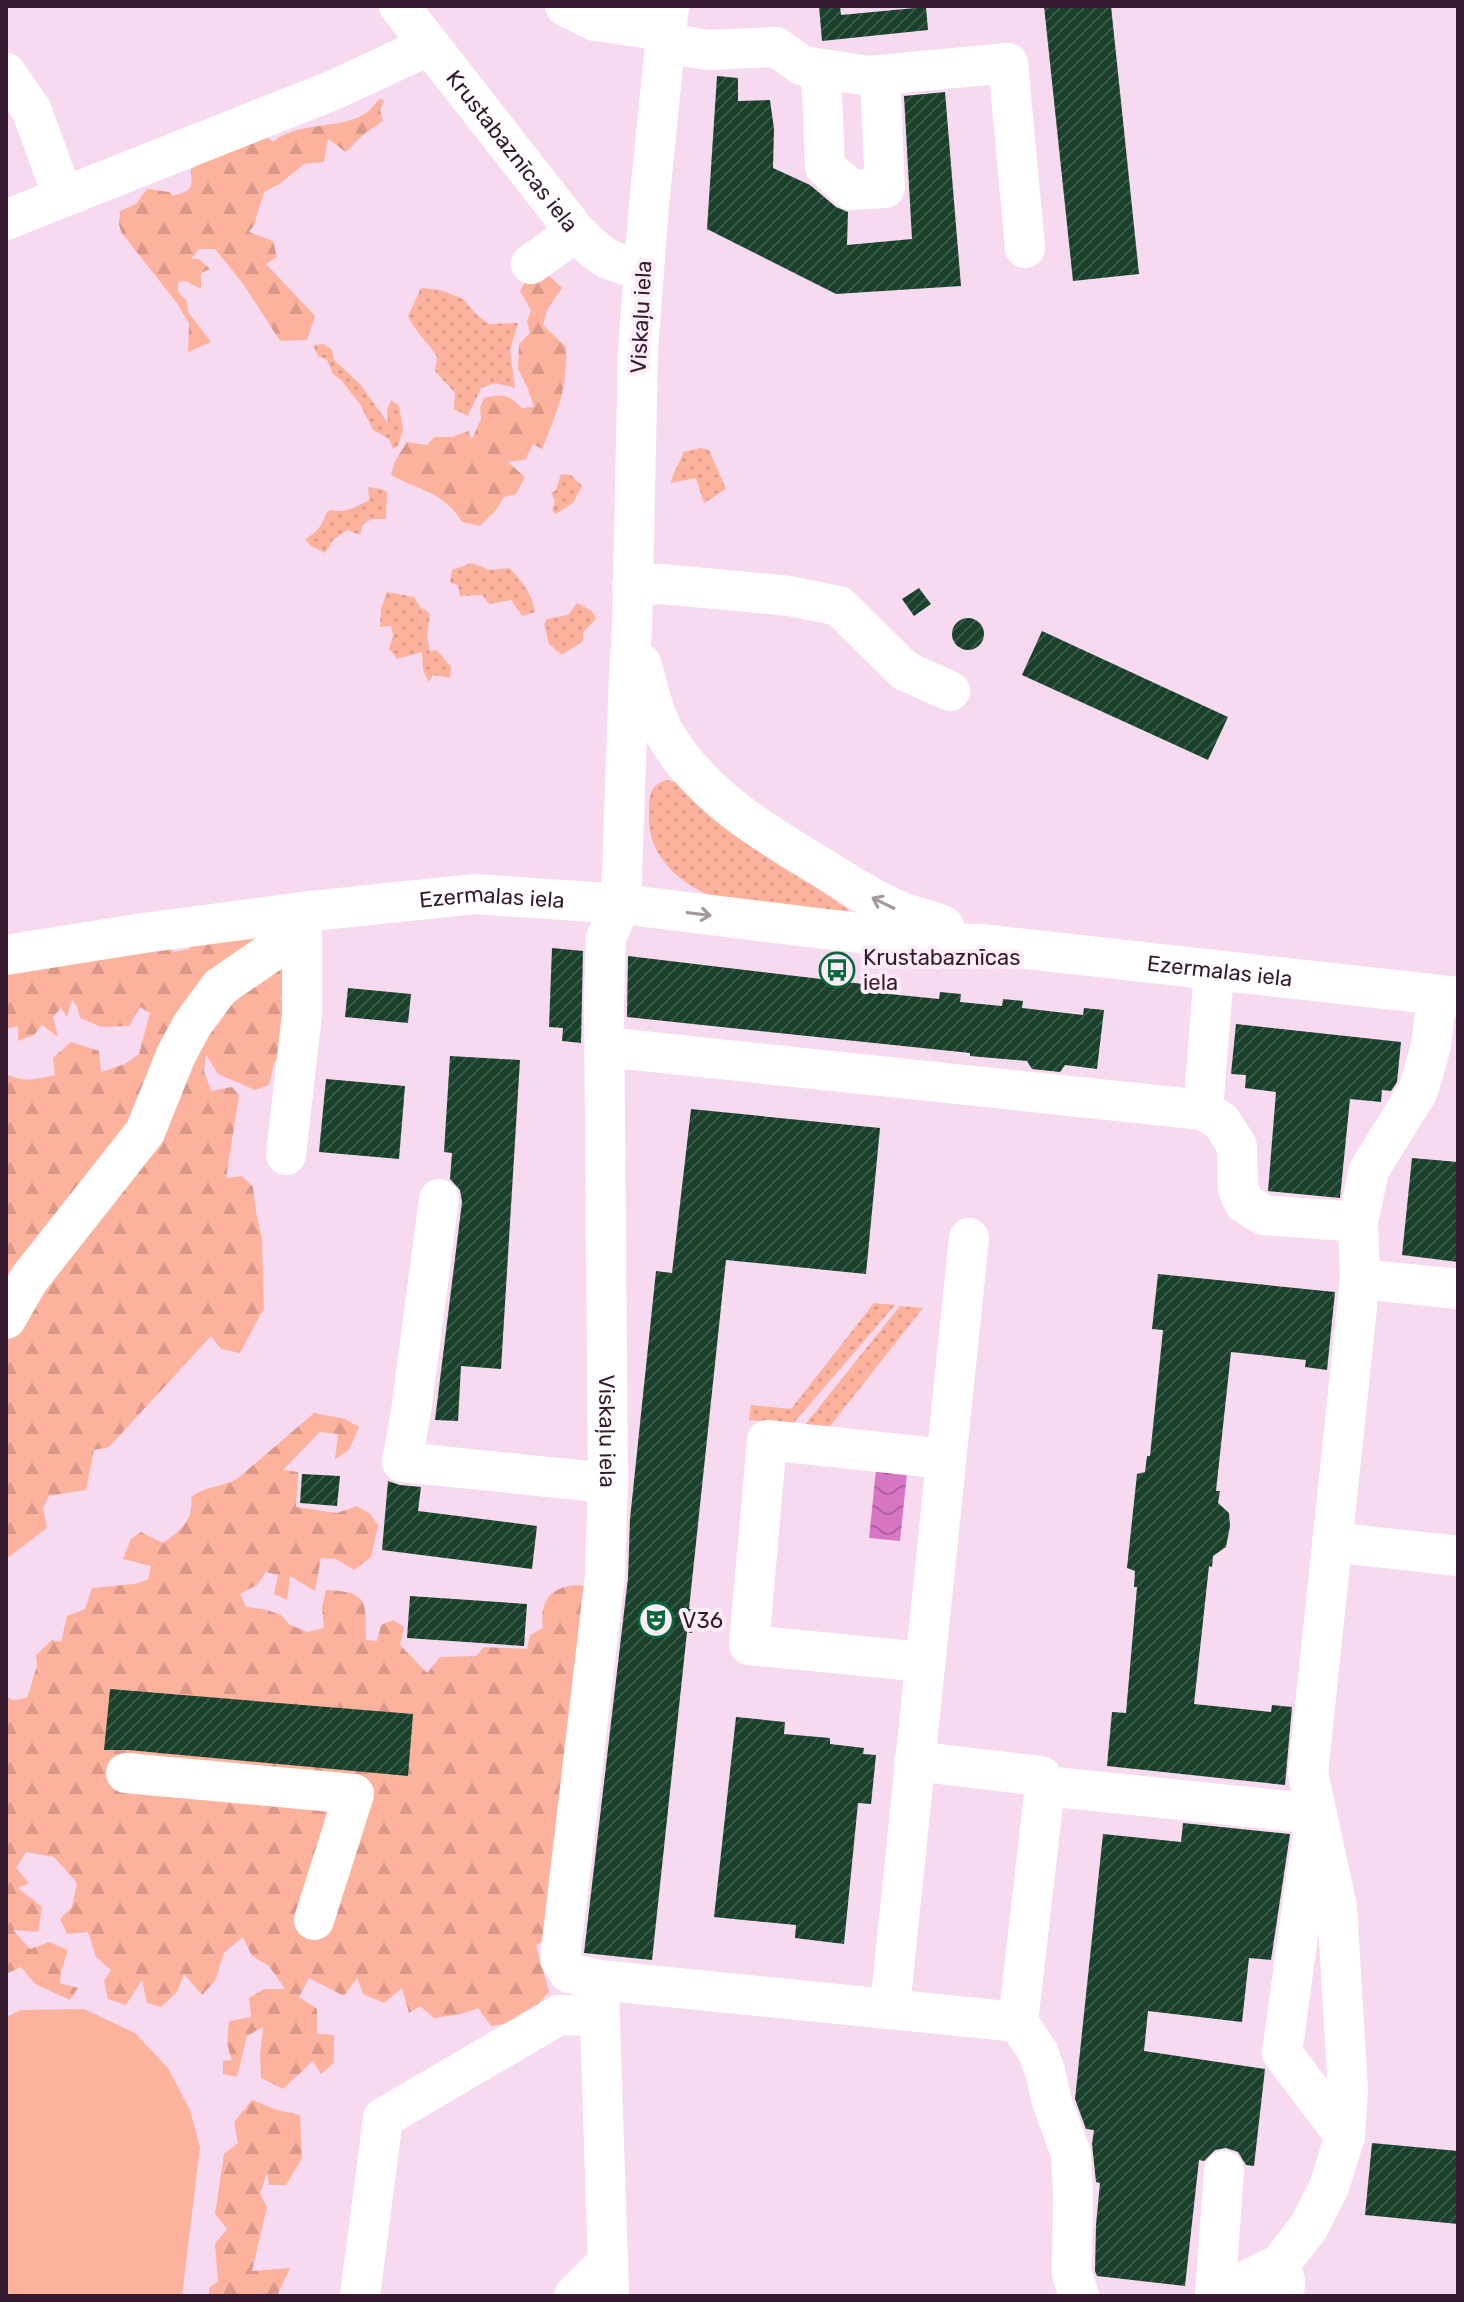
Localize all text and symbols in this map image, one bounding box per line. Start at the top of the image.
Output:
street label: Krustabaznīcas iela [441,65,584,237]
street label: Viskaļu iela [625,260,657,374]
street label: Ezermalas iela [418,880,566,914]
one-way arrow [871,894,895,910]
one-way arrow [686,907,711,922]
place label: Krustabaznīcas iela [863,944,1020,996]
street label: Ezermalas iela [1146,949,1294,992]
bus stop icon: Krustabaznīcas iela [818,951,856,989]
street label: Viskaļu iela [594,1374,622,1488]
theatre icon: V36 [637,1601,675,1639]
place label: V36 [682,1607,723,1634]

